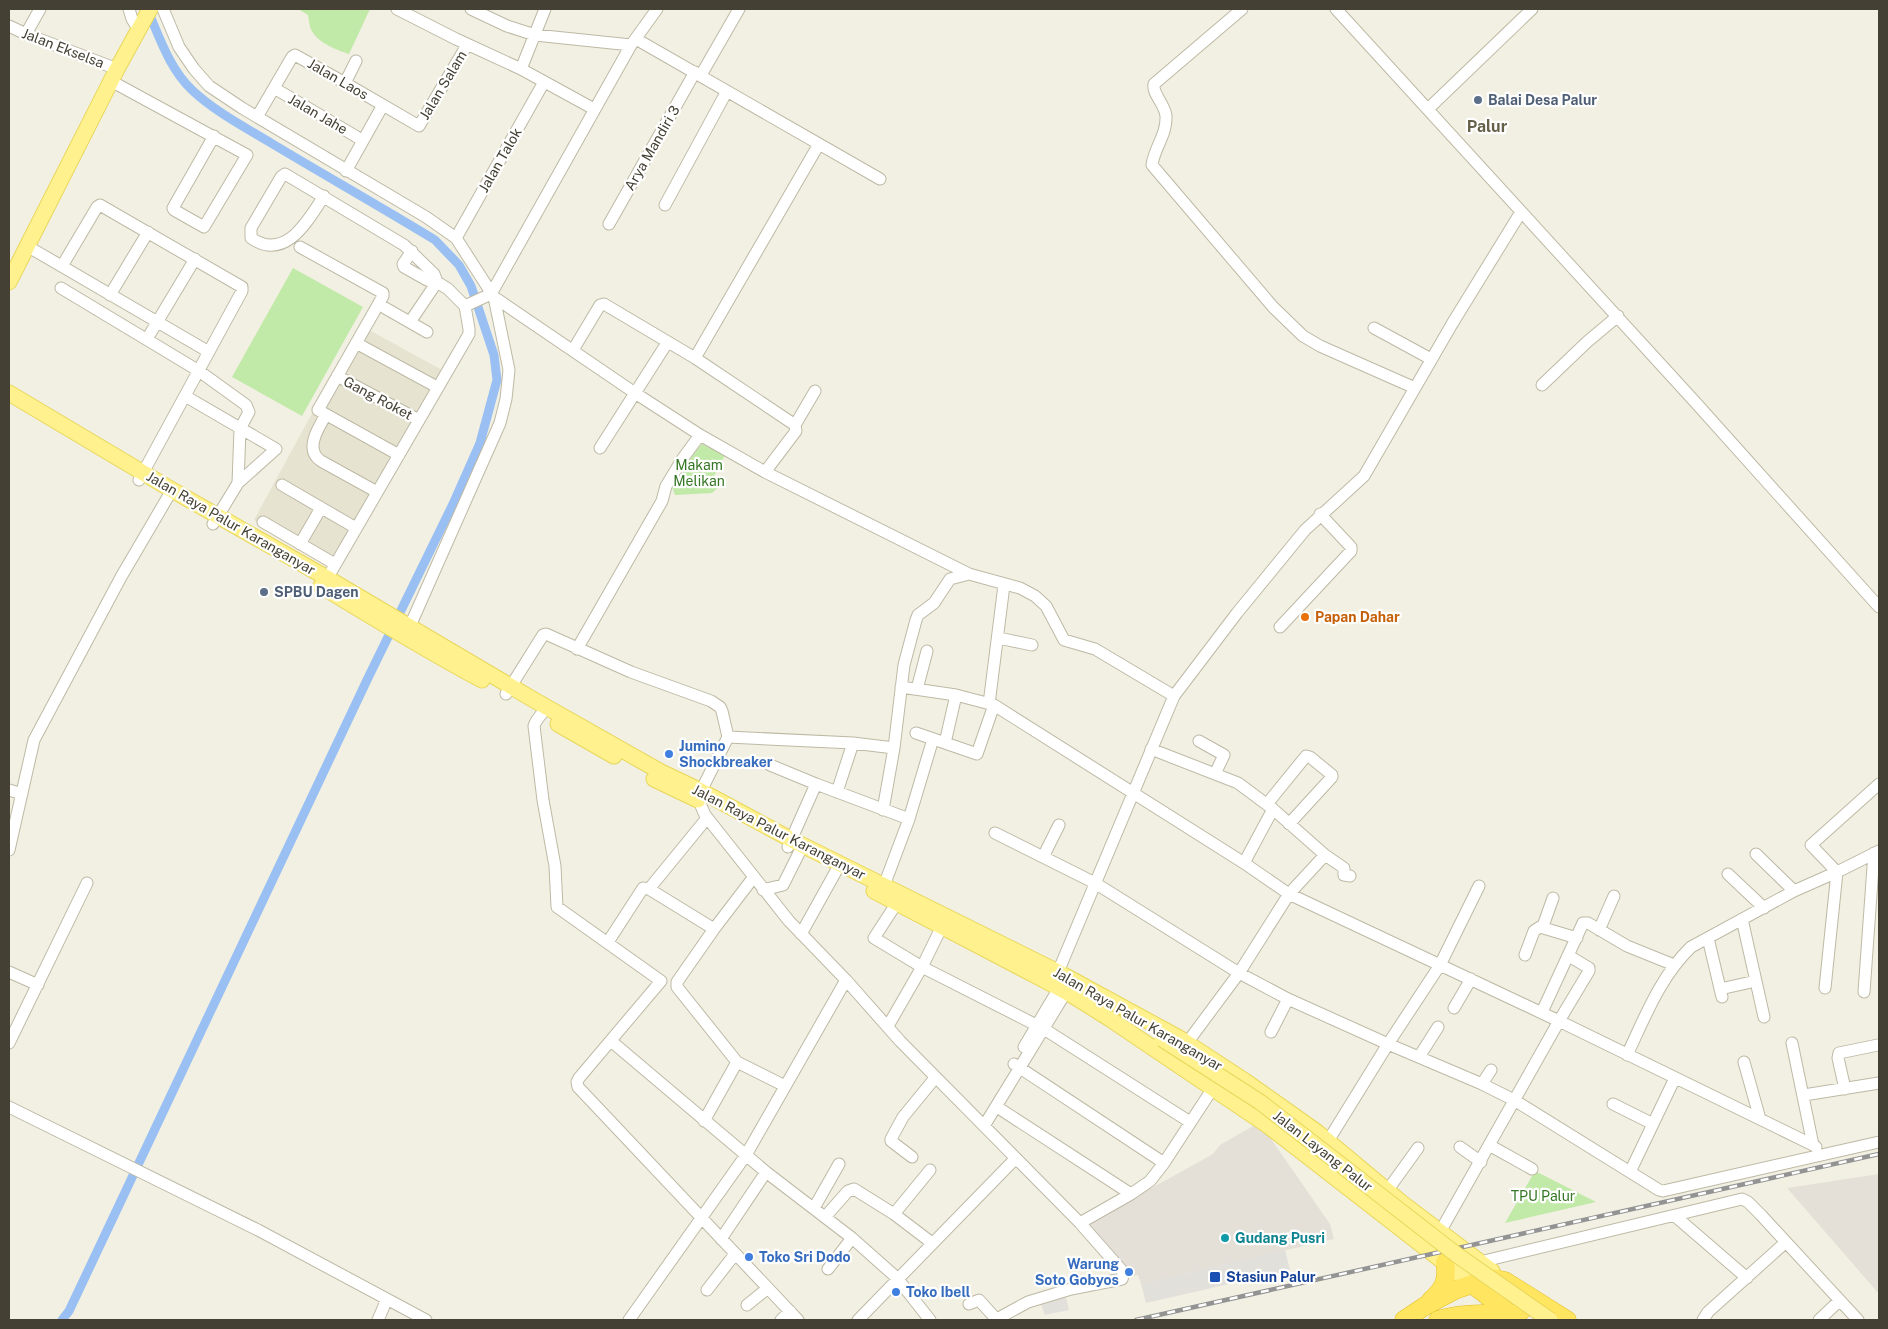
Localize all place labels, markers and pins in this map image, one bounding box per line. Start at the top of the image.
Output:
place label: Balai Desa Palur [1488,92,1597,108]
marker: Balai Desa Palur [1472,94,1484,106]
place label: SPBU Dagen [274,584,359,600]
marker: SPBU Dagen [258,586,270,598]
place label: Papan Dahar [1315,609,1400,625]
marker: Papan Dahar [1299,611,1311,623]
place label: Jumino Shockbreaker [679,738,773,770]
marker: Jumino Shockbreaker [663,748,675,760]
place label: Gudang Pusri [1235,1230,1325,1246]
marker: Gudang Pusri [1219,1232,1231,1244]
place label: Toko Sri Dodo [759,1249,851,1265]
marker: Toko Sri Dodo [743,1251,755,1263]
place label: Warung Soto Gobyos [1035,1256,1119,1288]
marker: Warung Soto Gobyos [1123,1266,1135,1278]
place label: Stasiun Palur [1226,1269,1316,1285]
marker: Stasiun Palur [1208,1270,1222,1284]
place label: Toko Ibell [906,1284,971,1300]
marker: Toko Ibell [890,1286,902,1298]

